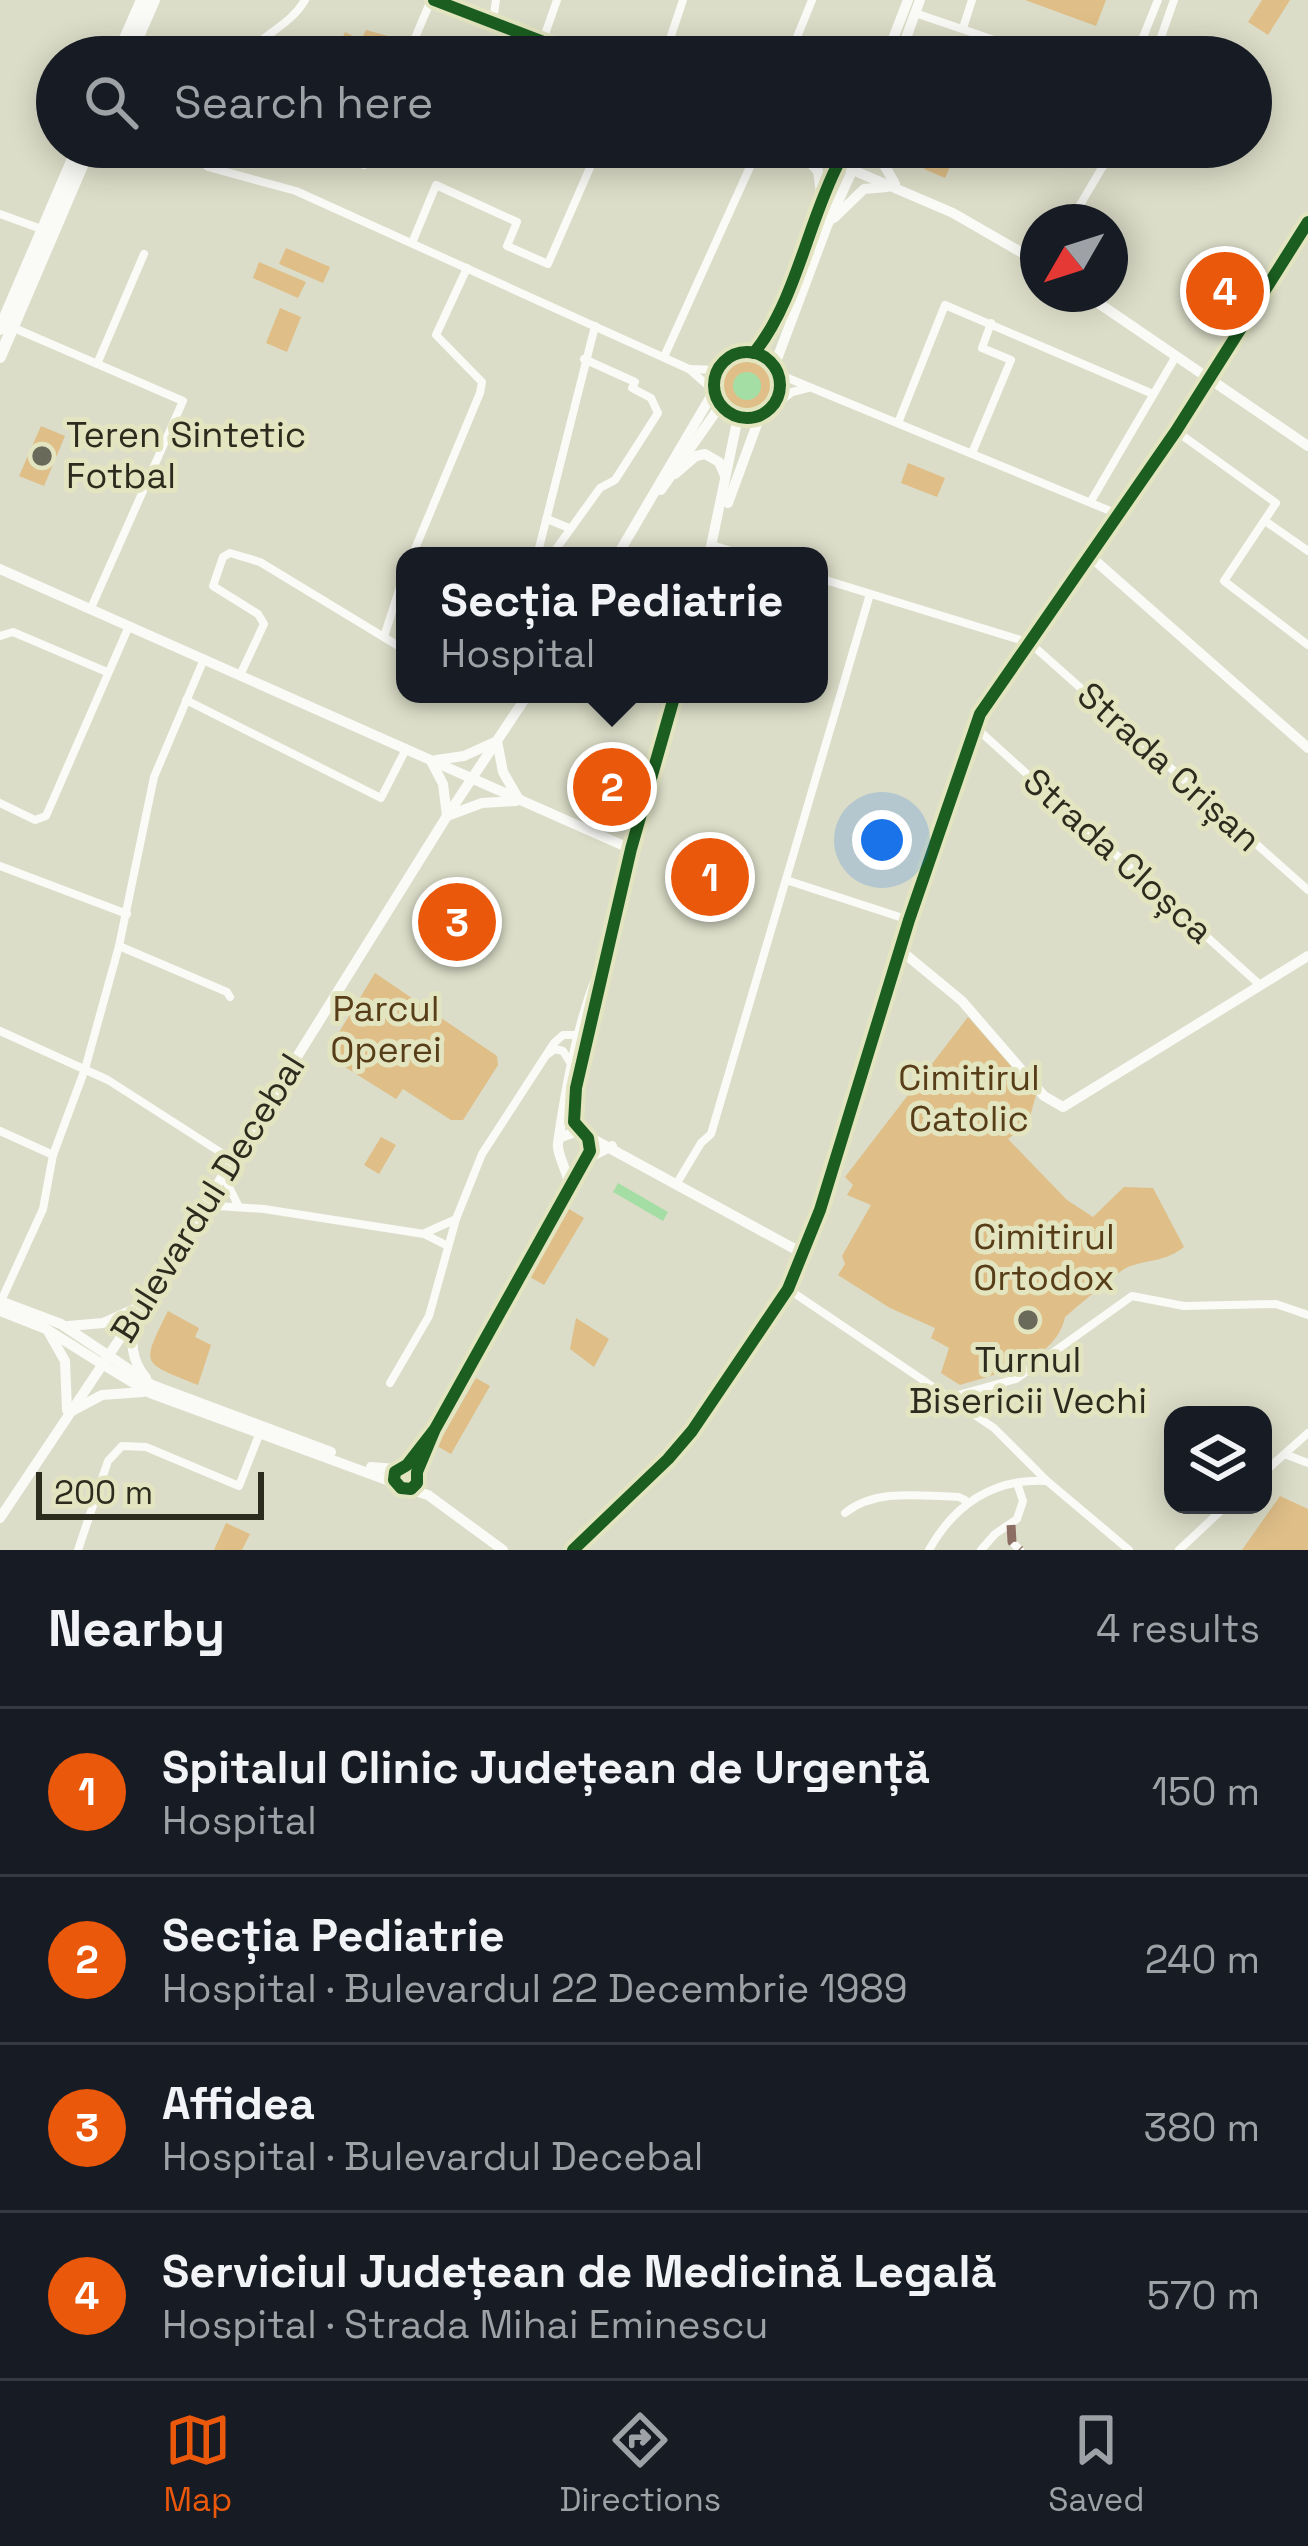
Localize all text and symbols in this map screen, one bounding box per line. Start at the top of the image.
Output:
search box [36,36,1272,168]
icon: search [78,69,144,135]
text: Search here [174,74,433,131]
north arrow [1020,204,1128,312]
pin: 4 [1186,246,1264,336]
place label: Teren Sintetic Fotbal [66,412,306,499]
marker: Teren Sintetic Fotbal [29,443,55,469]
popup [396,547,828,703]
text: Secția Pediatrie [441,572,783,629]
text: Hospital [441,629,595,678]
street label: Strada Crișan [1067,672,1271,862]
pin: 2 [573,742,651,832]
street label: Strada Cloșca [1013,759,1223,953]
your location [852,810,912,870]
pin: 1 [671,832,749,922]
pin: 3 [418,877,496,967]
park label: Parcul Operei [330,986,442,1073]
street label: Bulevardul Decebal [101,1045,315,1351]
park label: Cimitirul Catolic [898,1055,1040,1142]
park label: Cimitirul Ortodox [973,1214,1115,1301]
marker: Turnul Bisericii Vechi [1015,1307,1041,1333]
place label: Turnul Bisericii Vechi [909,1337,1147,1424]
map controls [1164,1406,1272,1514]
button: layers [1164,1406,1272,1514]
scale bar [36,1466,264,1519]
text: 200 m [54,1472,153,1514]
text: Nearby [48,1596,225,1661]
text: 4 results [1096,1604,1260,1653]
text: Spitalul Clinic Județean de Urgență [162,1739,930,1796]
text: 1 [78,1767,96,1816]
text: 150 m [1152,1767,1260,1816]
text: Hospital [162,1796,317,1845]
text: Secția Pediatrie [162,1907,505,1964]
text: 2 [75,1935,99,1984]
text: 240 m [1145,1935,1260,1984]
text: Hospital · Bulevardul 22 Decembrie 1989 [162,1964,908,2013]
text: Affidea [162,2075,315,2132]
text: 3 [75,2103,99,2152]
text: 380 m [1144,2103,1260,2152]
text: Hospital · Bulevardul Decebal [162,2132,703,2181]
text: Serviciul Județean de Medicină Legală [162,2243,997,2300]
text: 4 [75,2271,99,2320]
text: 570 m [1147,2271,1260,2320]
text: Hospital · Strada Mihai Eminescu [162,2300,768,2349]
tab: Map [164,2407,232,2521]
tab: Directions [559,2407,721,2521]
tab: Saved [1048,2407,1144,2521]

